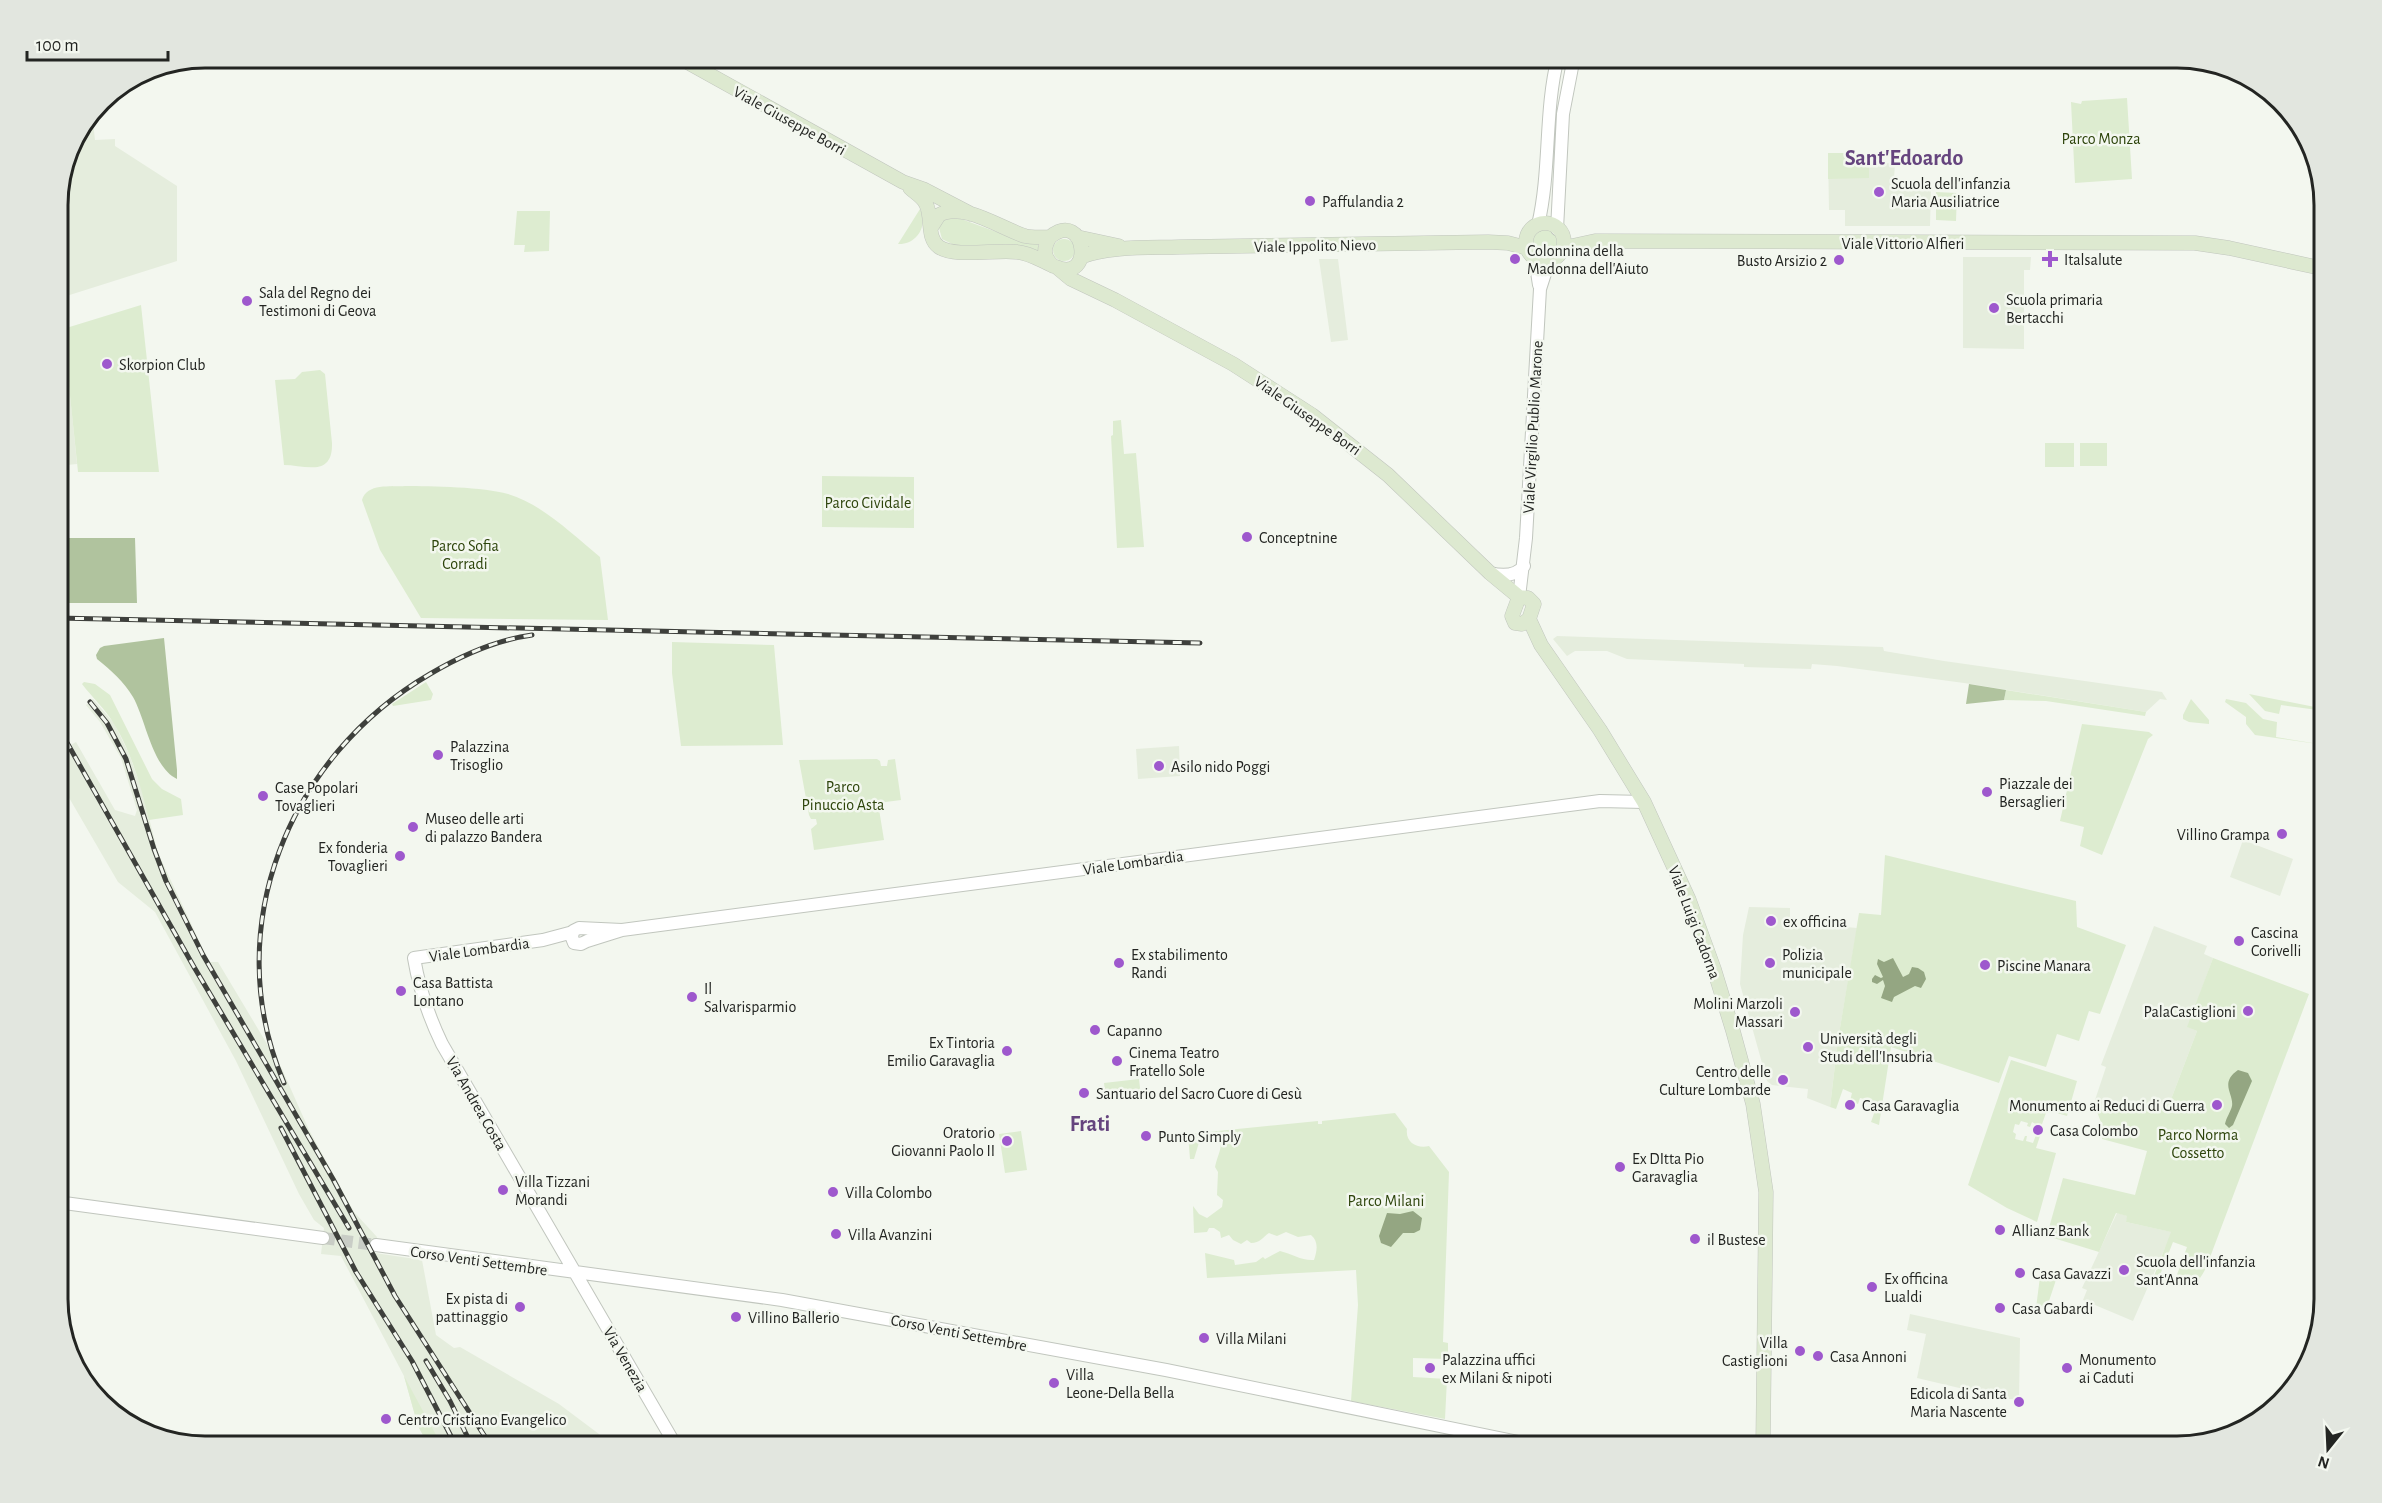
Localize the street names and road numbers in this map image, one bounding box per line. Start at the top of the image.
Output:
street label: Viale Giuseppe Borri [731,83,848,158]
street label: Viale Vittorio Alfieri [1842,236,1964,252]
street label: Viale Ippolito Nievo [1254,237,1377,255]
street label: Viale Virgilio Publio Marone [1520,340,1546,514]
street label: Viale Giuseppe Borri [1251,373,1364,458]
street label: Viale Lombardia [1082,848,1184,878]
street label: Viale Luigi Cadorna [1665,864,1723,981]
street label: Viale Lombardia [428,935,530,965]
street label: Via Andrea Costa [443,1054,509,1153]
street label: Corso Venti Settembre [409,1243,548,1279]
street label: Corso Venti Settembre [889,1312,1028,1354]
street label: Via Venezia [600,1324,650,1395]

